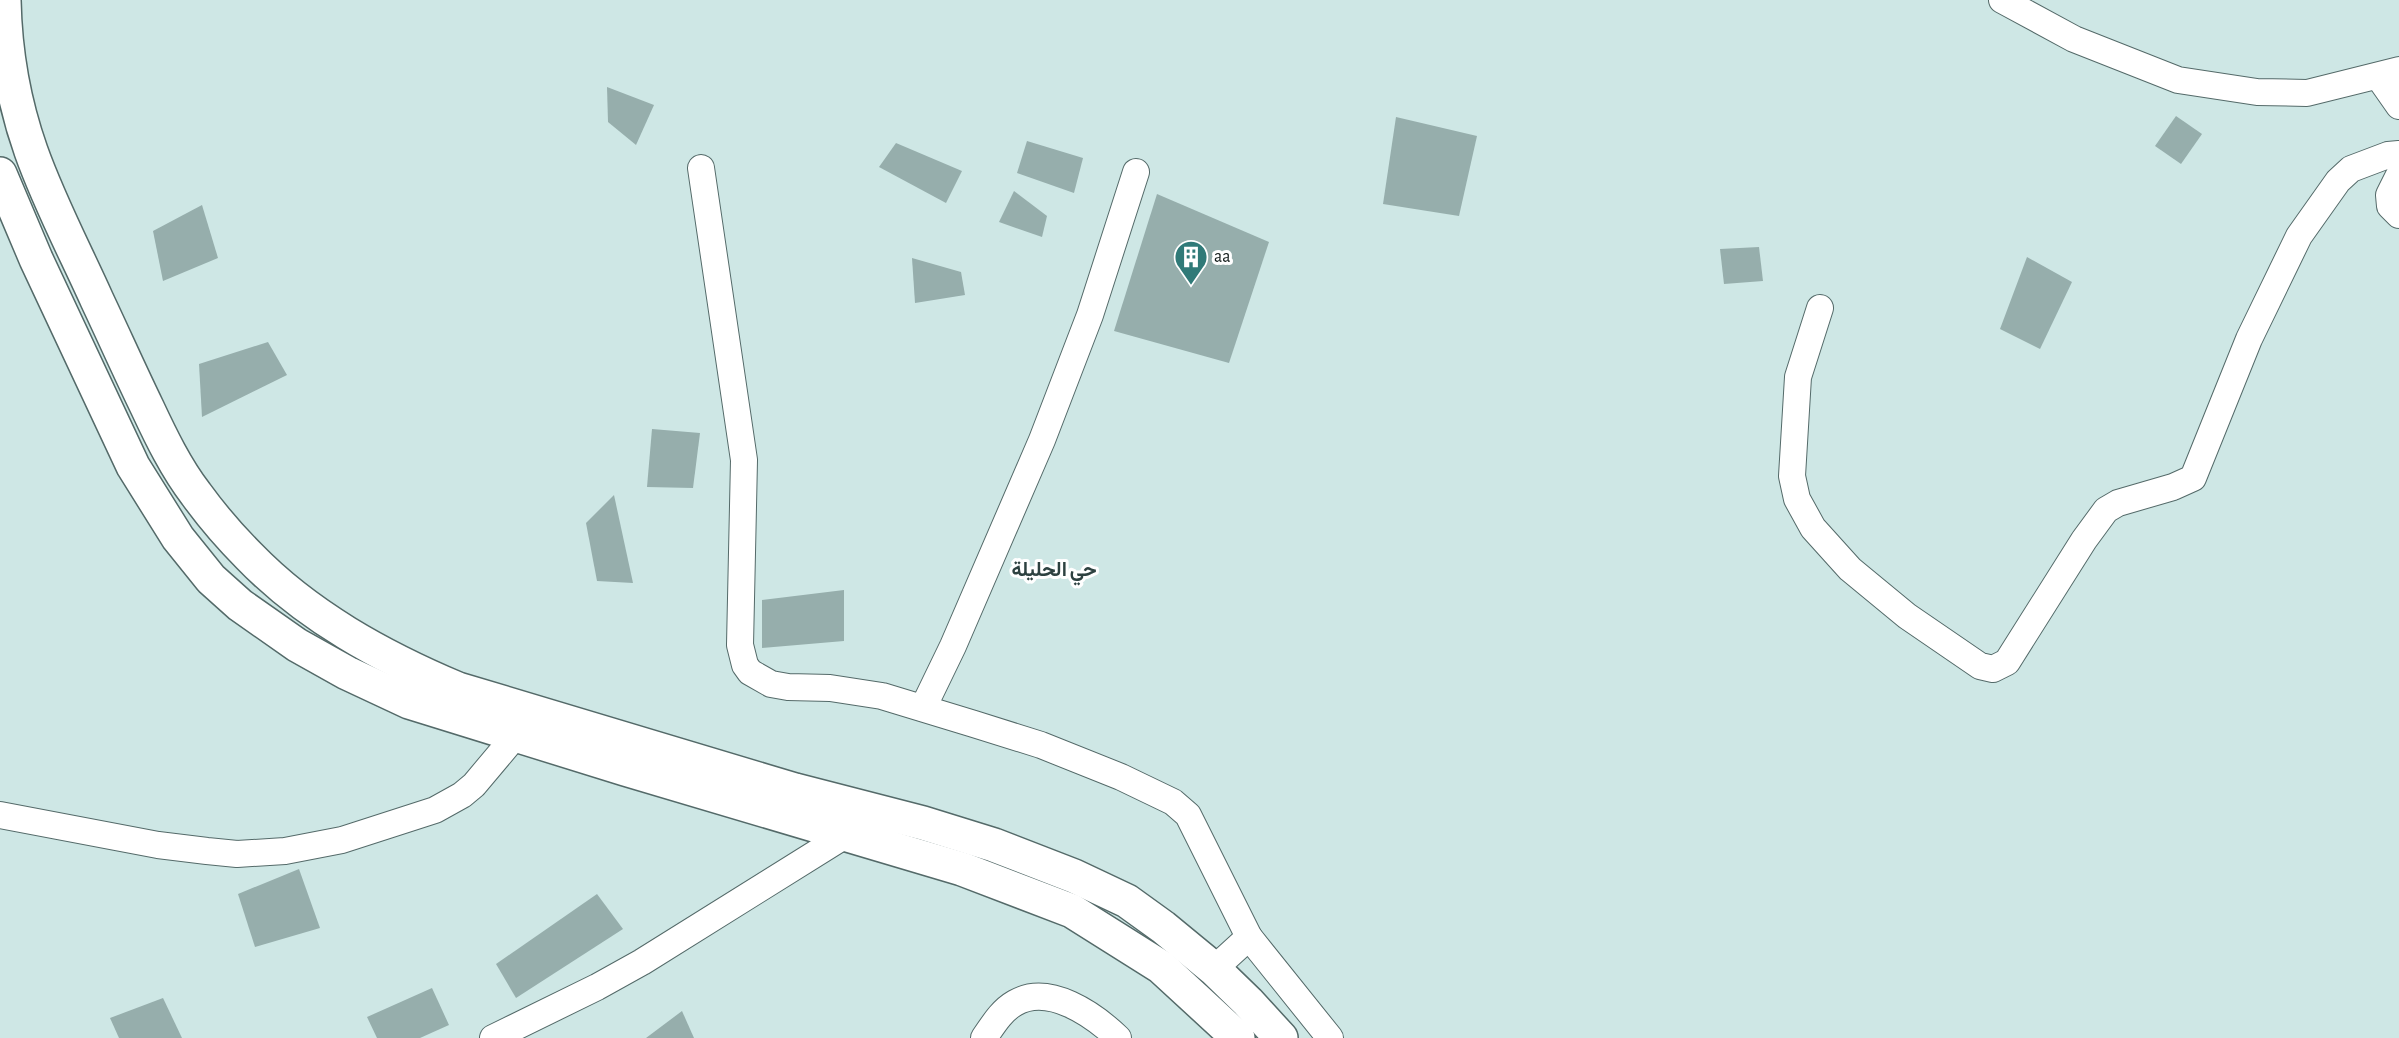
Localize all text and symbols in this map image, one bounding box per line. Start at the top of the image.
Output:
building icon: aa [1173,239,1209,286]
place label: aa [1214,248,1231,266]
district label: حي الحليلة [1011,560,1097,586]

